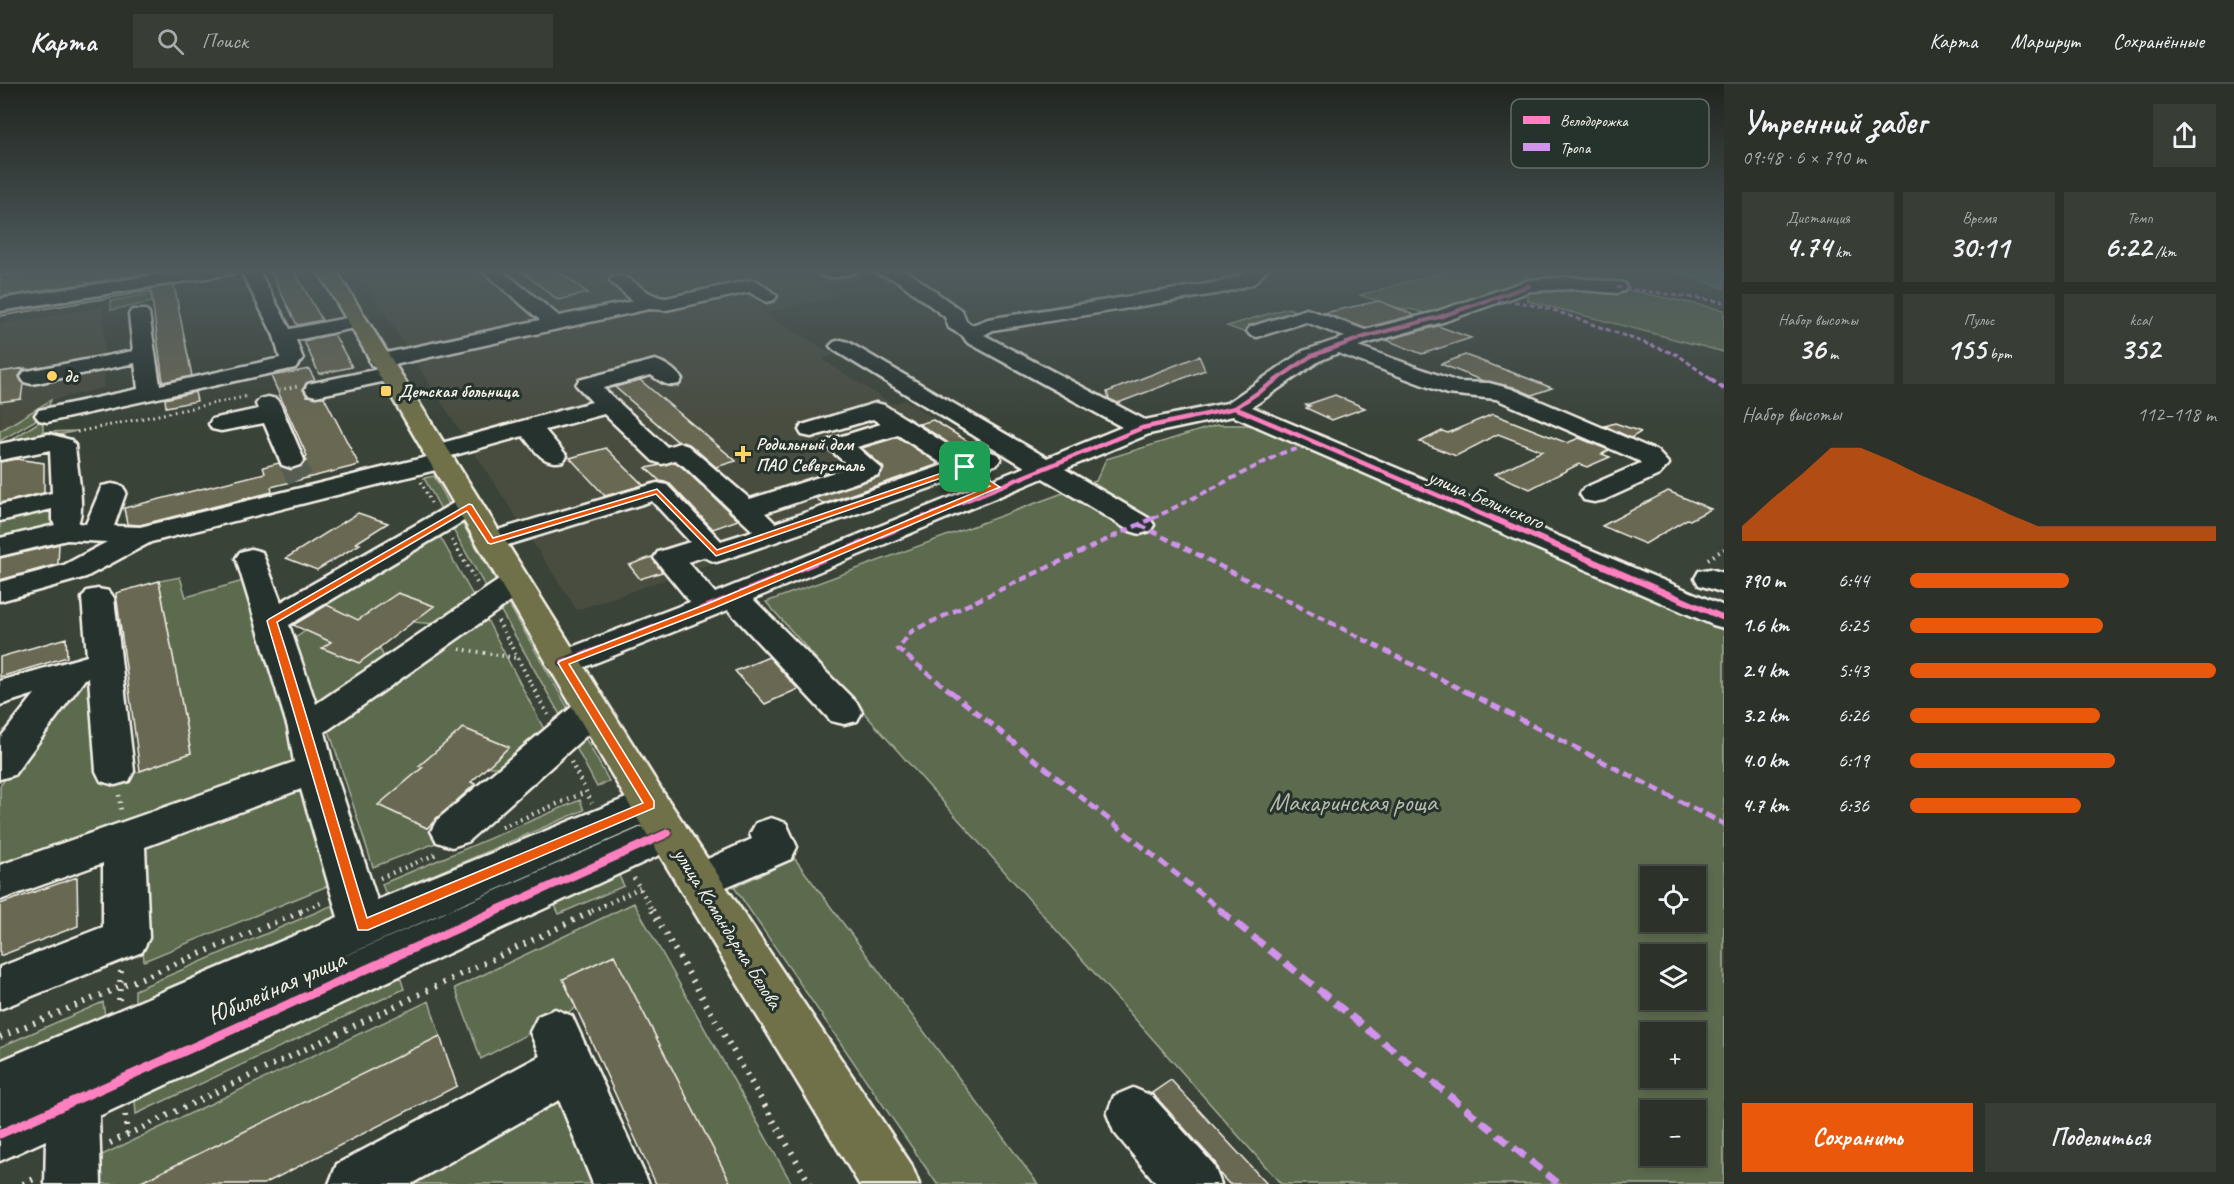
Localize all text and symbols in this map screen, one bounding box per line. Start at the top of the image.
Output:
search box [133,14,553,68]
text: Карта [30,24,97,59]
icon: search [154,25,187,58]
text: Поиск [202,27,248,55]
text: Карта [1929,28,1978,54]
text: Маршрут [2011,28,2080,54]
text: Сохранённые [2113,28,2204,54]
legend [1511,99,1709,168]
text: Утренний забег [1742,101,1926,143]
button: share [2153,104,2216,167]
text: Велодорожка [1560,111,1629,131]
text: Тропа [1560,138,1592,158]
text: 09:48 · 6 × 790 m [1742,145,1866,170]
text: Дистанция [1786,208,1850,228]
text: Время [1962,208,1996,228]
text: Темп [2127,208,2153,228]
text: 4.74 [1785,228,1831,266]
text: 30:11 [1949,228,2009,266]
text: 6:22 [2104,228,2151,266]
text: km [1831,242,1851,262]
text: /km [2151,242,2176,262]
text: Набор высоты [1778,310,1858,330]
text: Пульс [1964,310,1994,330]
text: kcal [2129,310,2151,330]
text: 36 [1798,330,1825,368]
text: 155 [1946,330,1986,368]
text: 352 [2120,330,2160,368]
text: m [1825,344,1838,364]
text: bpm [1986,344,2012,364]
place label: дс [64,365,79,387]
marker: дс [45,369,59,383]
place label: Детская больница [398,380,520,402]
marker: Детская больница [379,384,393,398]
text: Набор высоты [1742,402,1841,427]
text: 112–118 m [2137,402,2216,427]
place label: Родильный дом ПАО Северсталь [756,433,866,476]
pin [939,441,990,492]
marker: Родильный дом ПАО Северсталь [734,445,752,463]
icon: arrive [948,450,981,483]
street label: улица Белинского [1422,462,1549,536]
text: 790 m [1742,568,1785,593]
text: 6:44 [1838,568,1869,593]
text: 1.6 km [1742,613,1789,638]
text: 6:25 [1838,613,1869,638]
text: 2.4 km [1742,658,1789,683]
text: 5:43 [1838,658,1869,683]
text: 3.2 km [1742,703,1789,728]
text: 6:26 [1838,703,1869,728]
text: 4.0 km [1742,748,1789,773]
text: 6:19 [1838,748,1869,773]
park label: Макаринская роща [1269,786,1439,819]
text: 4.7 km [1742,793,1788,818]
text: 6:36 [1838,793,1869,818]
street label: улица Командарма Белова [667,841,789,1015]
map controls [1640,866,1706,1166]
button: locate [1640,866,1706,932]
street label: Юбилейная улица [202,942,352,1033]
button: layers [1640,944,1706,1010]
button: + [1640,1022,1706,1088]
button: − [1640,1100,1706,1166]
button: Сохранить [1742,1103,1973,1172]
button: Поделиться [1985,1103,2216,1172]

